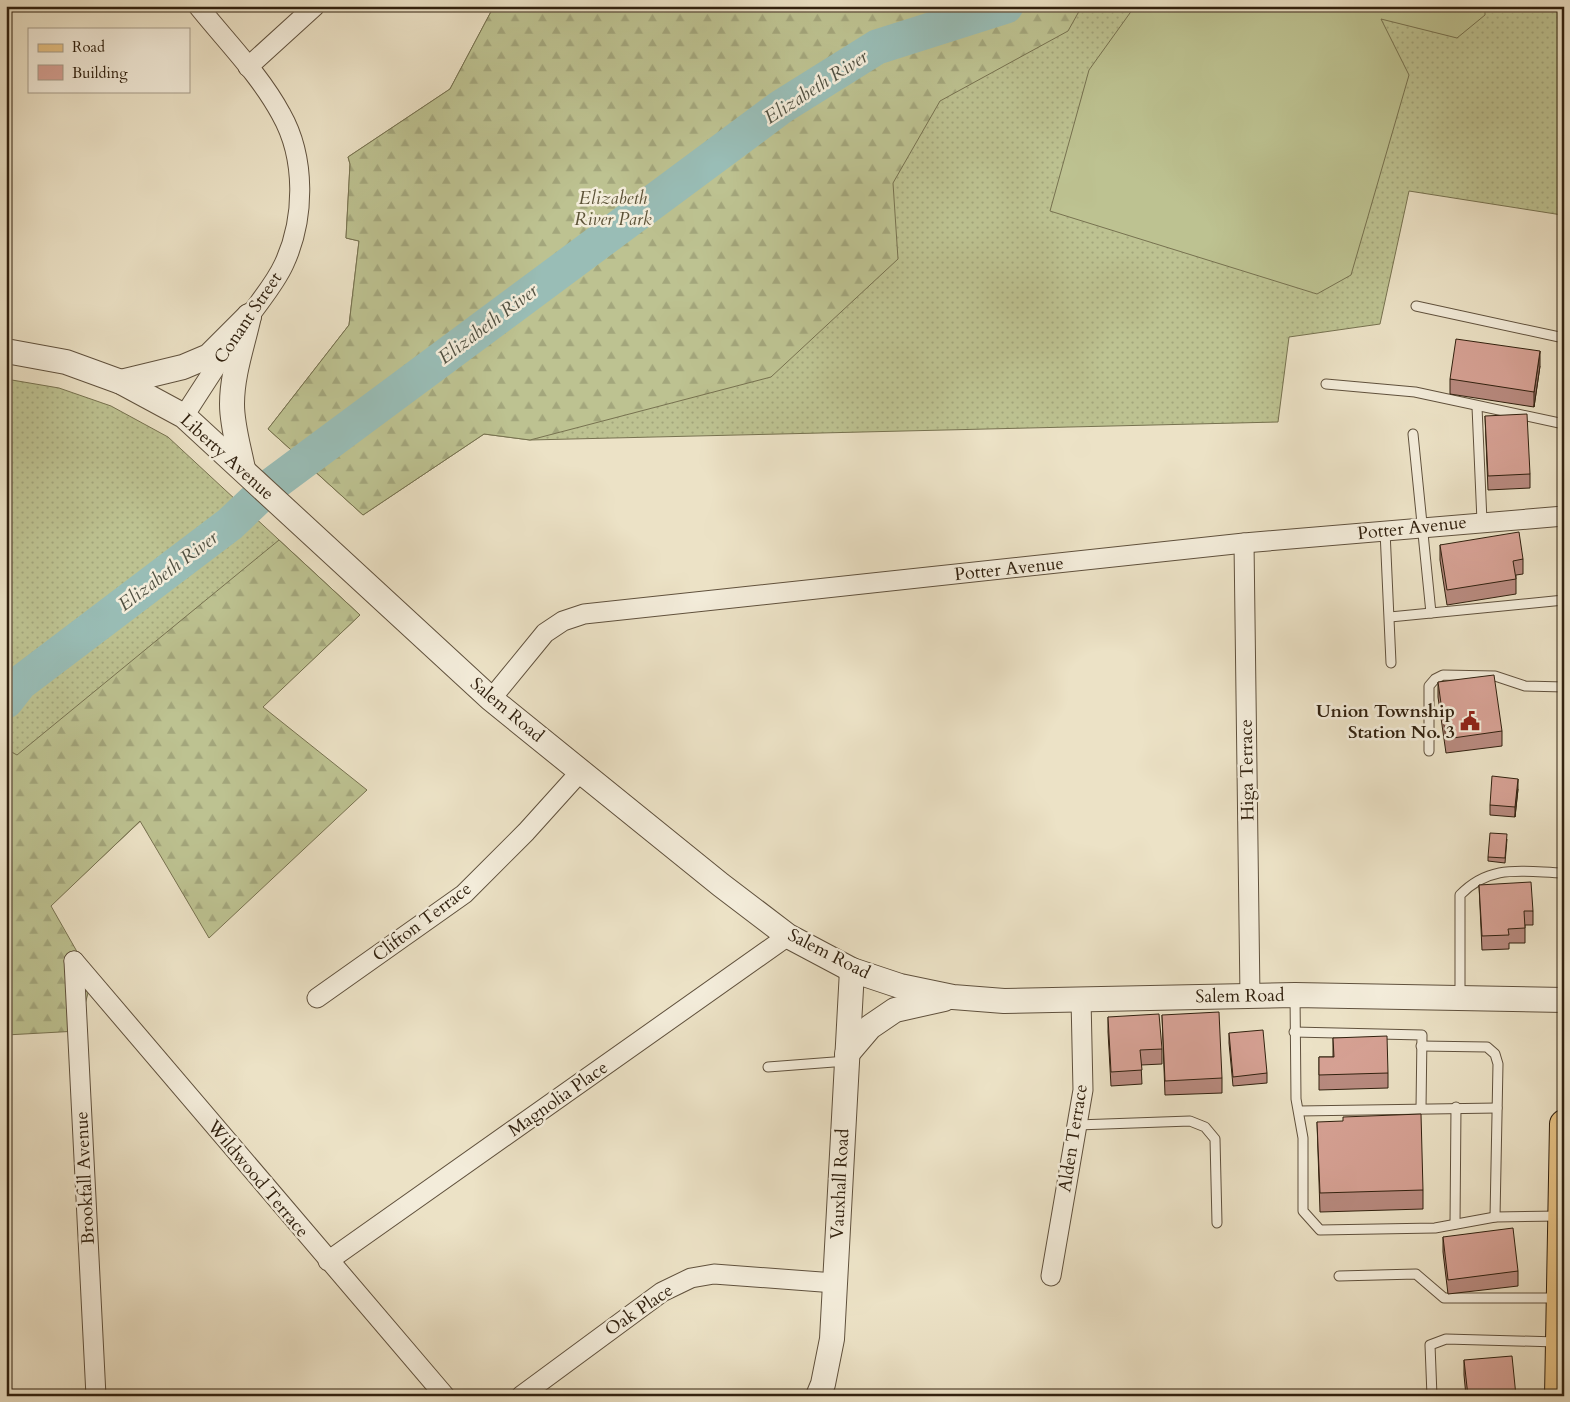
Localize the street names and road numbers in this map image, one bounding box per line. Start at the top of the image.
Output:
street label: Conant Street [208,267,288,369]
street label: Liberty Avenue [175,408,279,506]
street label: Potter Avenue [1356,510,1468,546]
street label: Potter Avenue [953,551,1065,587]
street label: Salem Road [465,672,550,749]
street label: Higa Terrace [1234,719,1260,821]
street label: Clifton Terrace [367,876,477,968]
street label: Salem Road [784,923,875,986]
street label: Salem Road [1195,983,1285,1009]
street label: Magnolia Place [503,1055,613,1143]
street label: Alden Terrace [1052,1082,1094,1194]
street label: Brookfall Avenue [69,1111,101,1245]
street label: Wildwood Terrace [201,1114,315,1243]
street label: Vauxhall Road [825,1127,855,1240]
street label: Oak Place [600,1278,678,1342]

